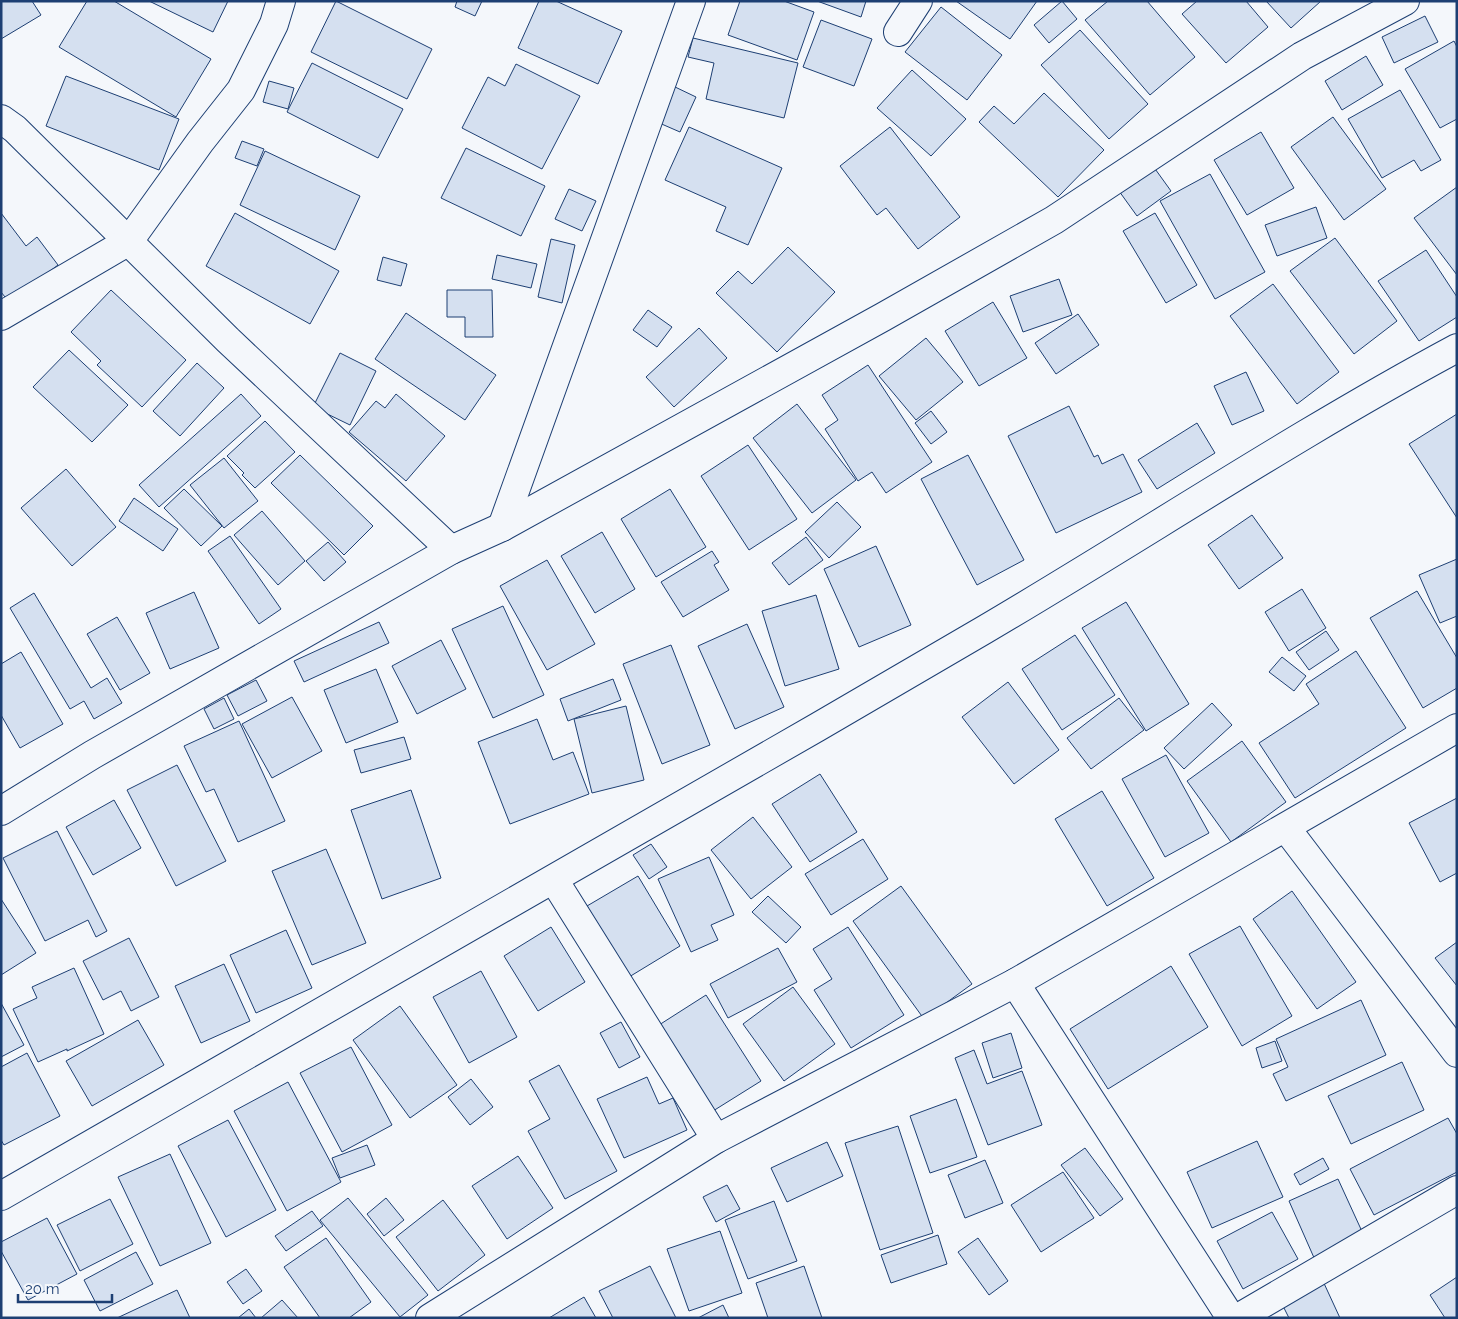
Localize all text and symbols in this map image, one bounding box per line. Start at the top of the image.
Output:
scale bar [18,1272,111,1304]
text: 20 m [25,1280,60,1298]

